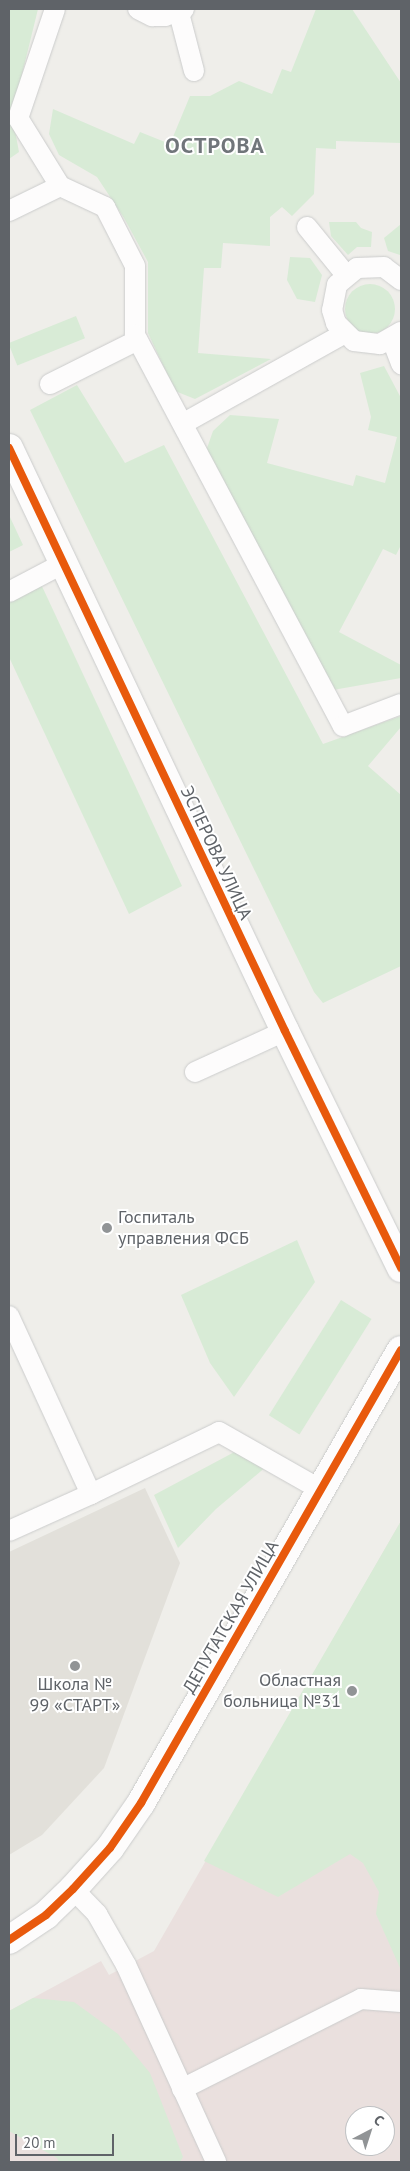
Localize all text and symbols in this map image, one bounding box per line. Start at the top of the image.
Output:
district label: ОСТРОВА [164,133,266,159]
street label: ЭСПЕРОВА УЛИЦА [175,782,257,924]
place label: Госпиталь управления ФСБ [118,1207,249,1250]
marker: Госпиталь управления ФСБ [100,1221,114,1235]
street label: ДЕПУТАТСКАЯ УЛИЦА [178,1537,284,1697]
marker: Школа № 99 «СТАРТ» [69,1660,81,1672]
place label: Областная больница №31 [223,1670,341,1712]
place label: Школа № 99 «СТАРТ» [30,1674,120,1716]
marker: Областная больница №31 [345,1684,359,1698]
north arrow [345,2106,395,2156]
text: С [370,2111,388,2130]
scale bar [18,2124,116,2156]
text: 20 m [23,2133,56,2152]

